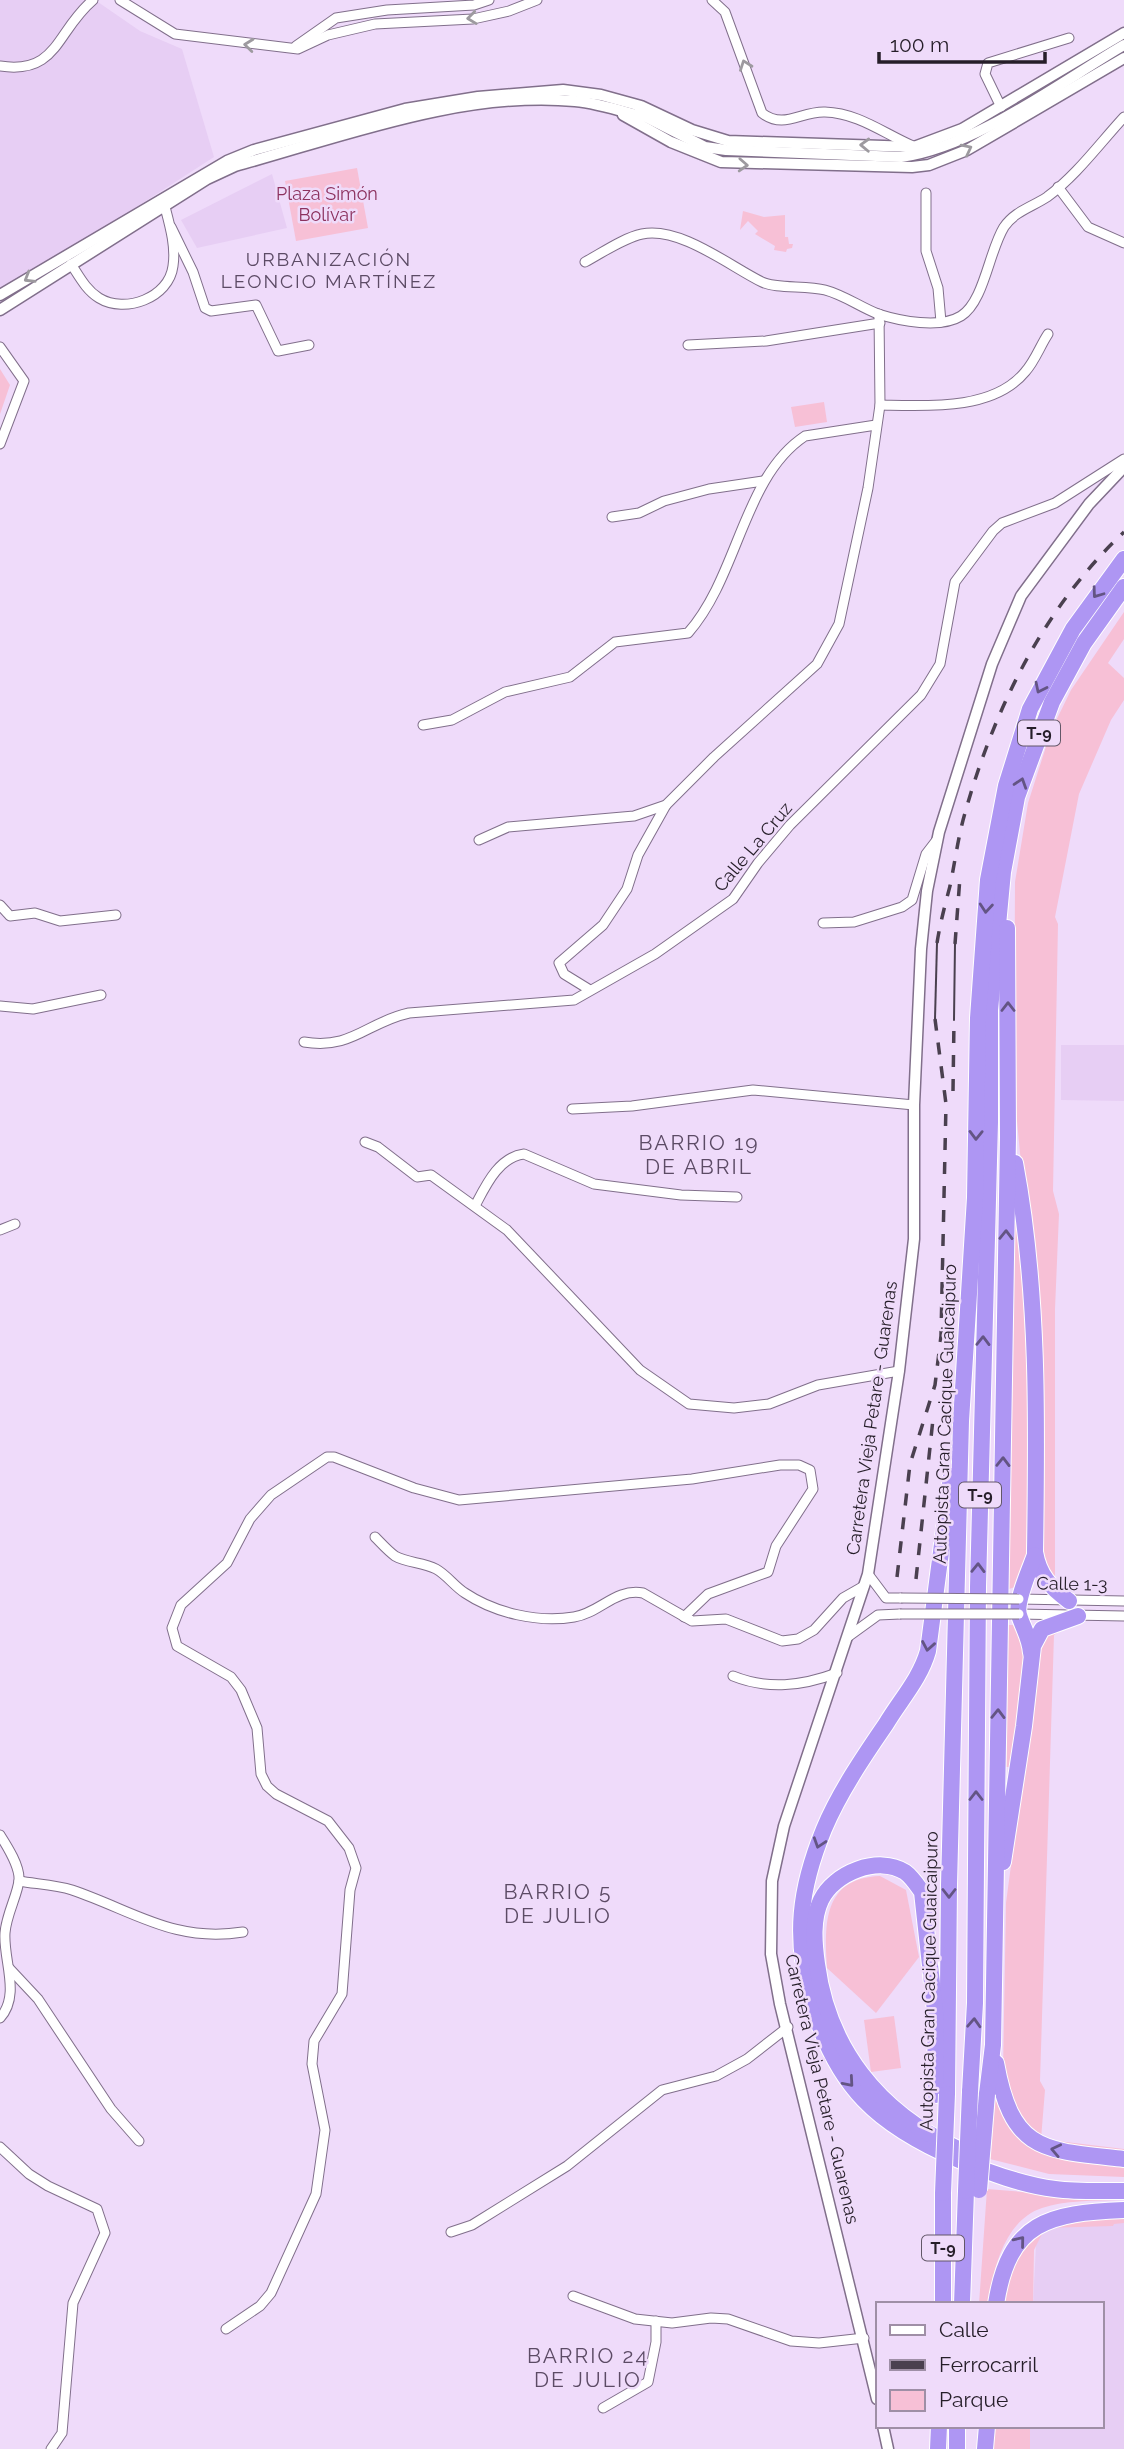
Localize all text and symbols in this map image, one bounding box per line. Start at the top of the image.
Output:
one-way arrow [466,10,477,25]
scale bar [879,21,1045,65]
text: 100 m [890,32,949,57]
one-way arrow [243,38,254,53]
one-way arrow [739,59,753,71]
one-way arrow [860,138,871,153]
one-way arrow [960,144,973,158]
one-way arrow [738,157,749,172]
park label: Plaza Simón Bolívar [276,183,378,225]
district label: URBANIZACIÓN LEONCIO MARTÍNEZ [221,248,437,292]
one-way arrow [24,270,36,283]
one-way arrow [1093,585,1105,598]
one-way arrow [1034,681,1048,693]
road number: T-9 [1018,720,1060,746]
one-way arrow [1013,777,1028,789]
street label: Calle La Cruz [709,798,796,896]
one-way arrow [978,902,993,914]
one-way arrow [1000,1001,1016,1012]
district label: BARRIO 19 DE ABRIL [639,1130,759,1179]
one-way arrow [968,1131,984,1141]
one-way arrow [999,1229,1014,1240]
street label: Autopista Gran Cacique Guaicaipuro [929,1264,960,1564]
street label: Carretera Vieja Petare - Guarenas [842,1279,901,1556]
one-way arrow [975,1335,991,1346]
one-way arrow [995,1456,1011,1467]
road number: T-9 [959,1483,1001,1508]
one-way arrow [971,1563,986,1574]
street label: Calle 1-3 [1036,1572,1108,1595]
one-way arrow [921,1640,936,1652]
one-way arrow [990,1708,1006,1719]
one-way arrow [968,1790,984,1801]
street label: Autopista Gran Cacique Guaicaipuro [915,1831,942,2131]
one-way arrow [813,1837,828,1849]
district label: BARRIO 5 DE JULIO [503,1879,613,1928]
one-way arrow [941,1888,957,1899]
street label: Carretera Vieja Petare - Guarenas [781,1952,864,2226]
one-way arrow [966,2018,981,2029]
one-way arrow [841,2074,853,2087]
one-way arrow [1050,2144,1062,2159]
road number: T-9 [922,2236,964,2260]
one-way arrow [1011,2236,1024,2249]
legend [876,2302,1103,2428]
text: Calle [939,2317,989,2342]
district label: BARRIO 24 DE JULIO [527,2343,649,2392]
text: Ferrocarril [939,2352,1038,2377]
text: Parque [939,2387,1008,2412]

